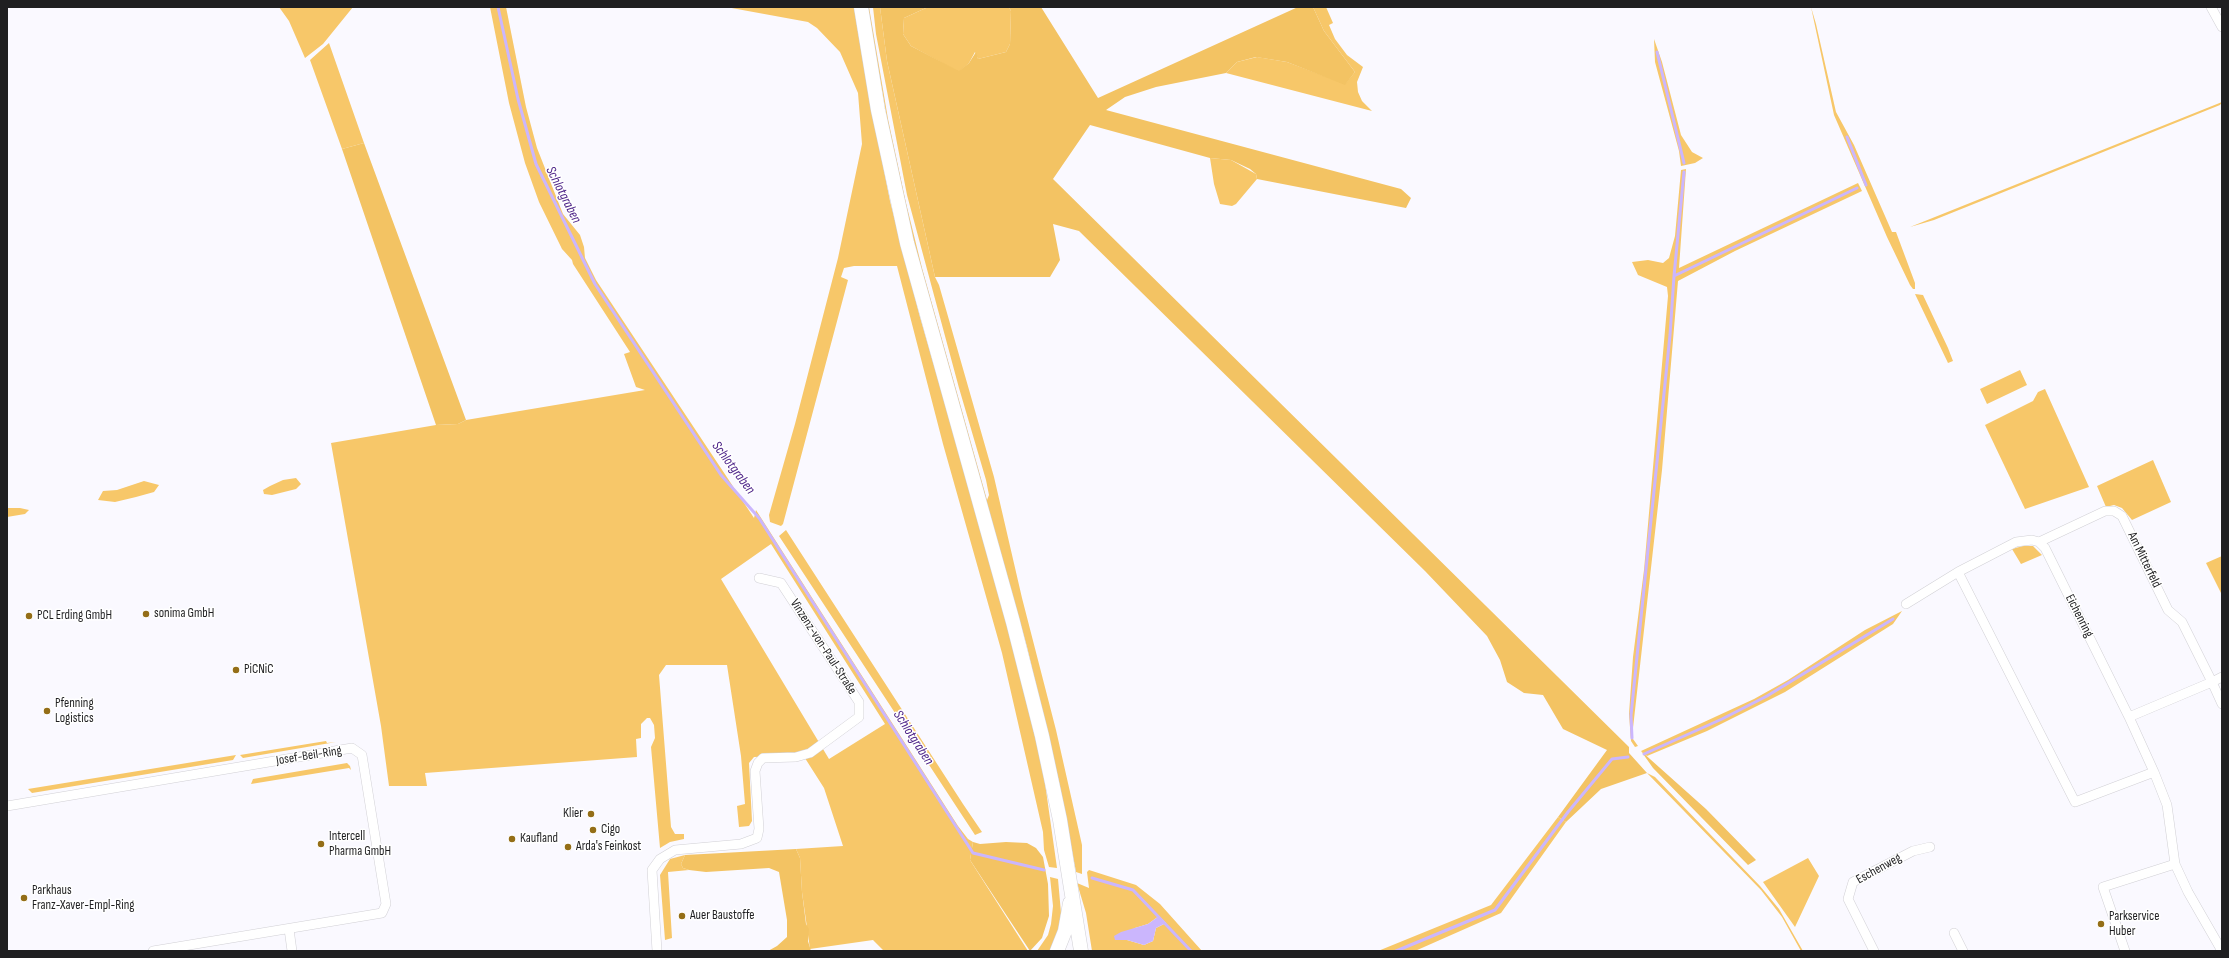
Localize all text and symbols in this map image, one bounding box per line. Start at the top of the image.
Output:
water label: Schlotgraben [542,164,584,226]
water label: Schlotgraben [708,438,758,498]
street label: Am Mitterfeld [2124,530,2164,590]
street label: Eichenring [2062,592,2096,640]
street label: Vinzenz-von-Paul-Straße [786,596,860,698]
place label: sonima GmbH [154,606,214,622]
place label: PCL Erding GmbH [37,608,112,624]
marker: sonima GmbH [141,609,151,619]
marker: PCL Erding GmbH [24,611,34,621]
place label: PiCNiC [244,662,274,678]
marker: PiCNiC [231,665,241,675]
place label: Pfenning Logistics [55,696,94,727]
marker: Pfenning Logistics [42,706,52,716]
water label: Schlotgraben [889,708,937,768]
street label: Josef-Beil-Ring [275,743,343,769]
place label: Klier [563,806,583,822]
marker: Klier [586,809,596,819]
place label: Cigo [601,822,620,838]
marker: Cigo [588,825,598,835]
place label: Intercell Pharma GmbH [329,829,391,860]
place label: Kaufland [520,831,558,847]
marker: Kaufland [507,834,517,844]
marker: Intercell Pharma GmbH [316,839,326,849]
place label: Arda's Feinkost [576,839,641,855]
marker: Arda's Feinkost [563,842,573,852]
street label: Eschenweg [1854,850,1904,888]
place label: Parkhaus Franz-Xaver-Empl-Ring [32,883,134,914]
marker: Parkhaus Franz-Xaver-Empl-Ring [19,893,29,903]
place label: Auer Baustoffe [690,908,755,924]
place label: Parkservice Huber [2109,909,2159,940]
marker: Auer Baustoffe [677,911,687,921]
marker: Parkservice Huber [2096,919,2106,929]

